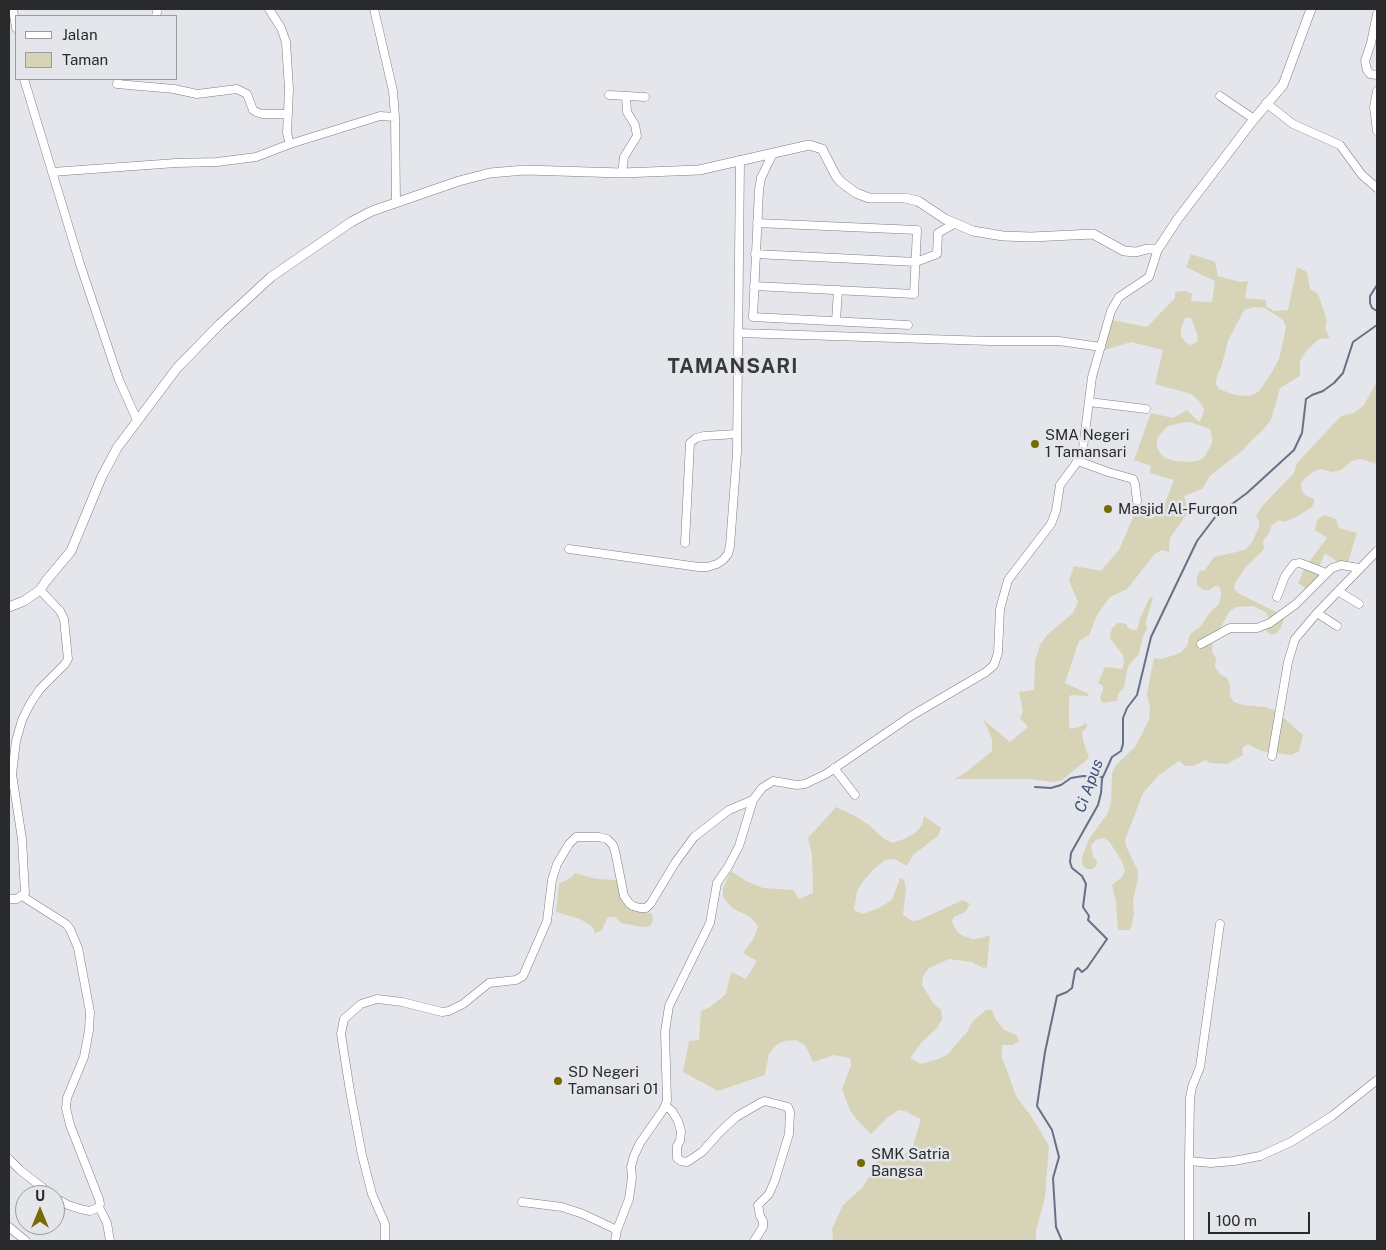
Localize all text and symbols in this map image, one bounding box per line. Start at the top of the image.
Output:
legend [15,15,178,80]
text: Jalan [62,26,98,43]
text: Taman [62,51,108,68]
district label: TAMANSARI [666,355,800,379]
place label: SMA Negeri 1 Tamansari [1045,426,1129,461]
marker: SMA Negeri 1 Tamansari [1029,438,1041,450]
place label: Masjid Al-Furqon [1118,500,1237,518]
marker: Masjid Al-Furqon [1102,503,1114,515]
water label: Ci Apus [1071,757,1107,815]
place label: SD Negeri Tamansari 01 [568,1063,659,1098]
marker: SD Negeri Tamansari 01 [552,1075,564,1087]
place label: SMK Satria Bangsa [871,1145,950,1180]
marker: SMK Satria Bangsa [855,1157,867,1169]
north arrow [15,1185,65,1235]
text: U [35,1188,45,1204]
scale bar [1211,1202,1314,1234]
text: 100 m [1216,1212,1257,1229]

